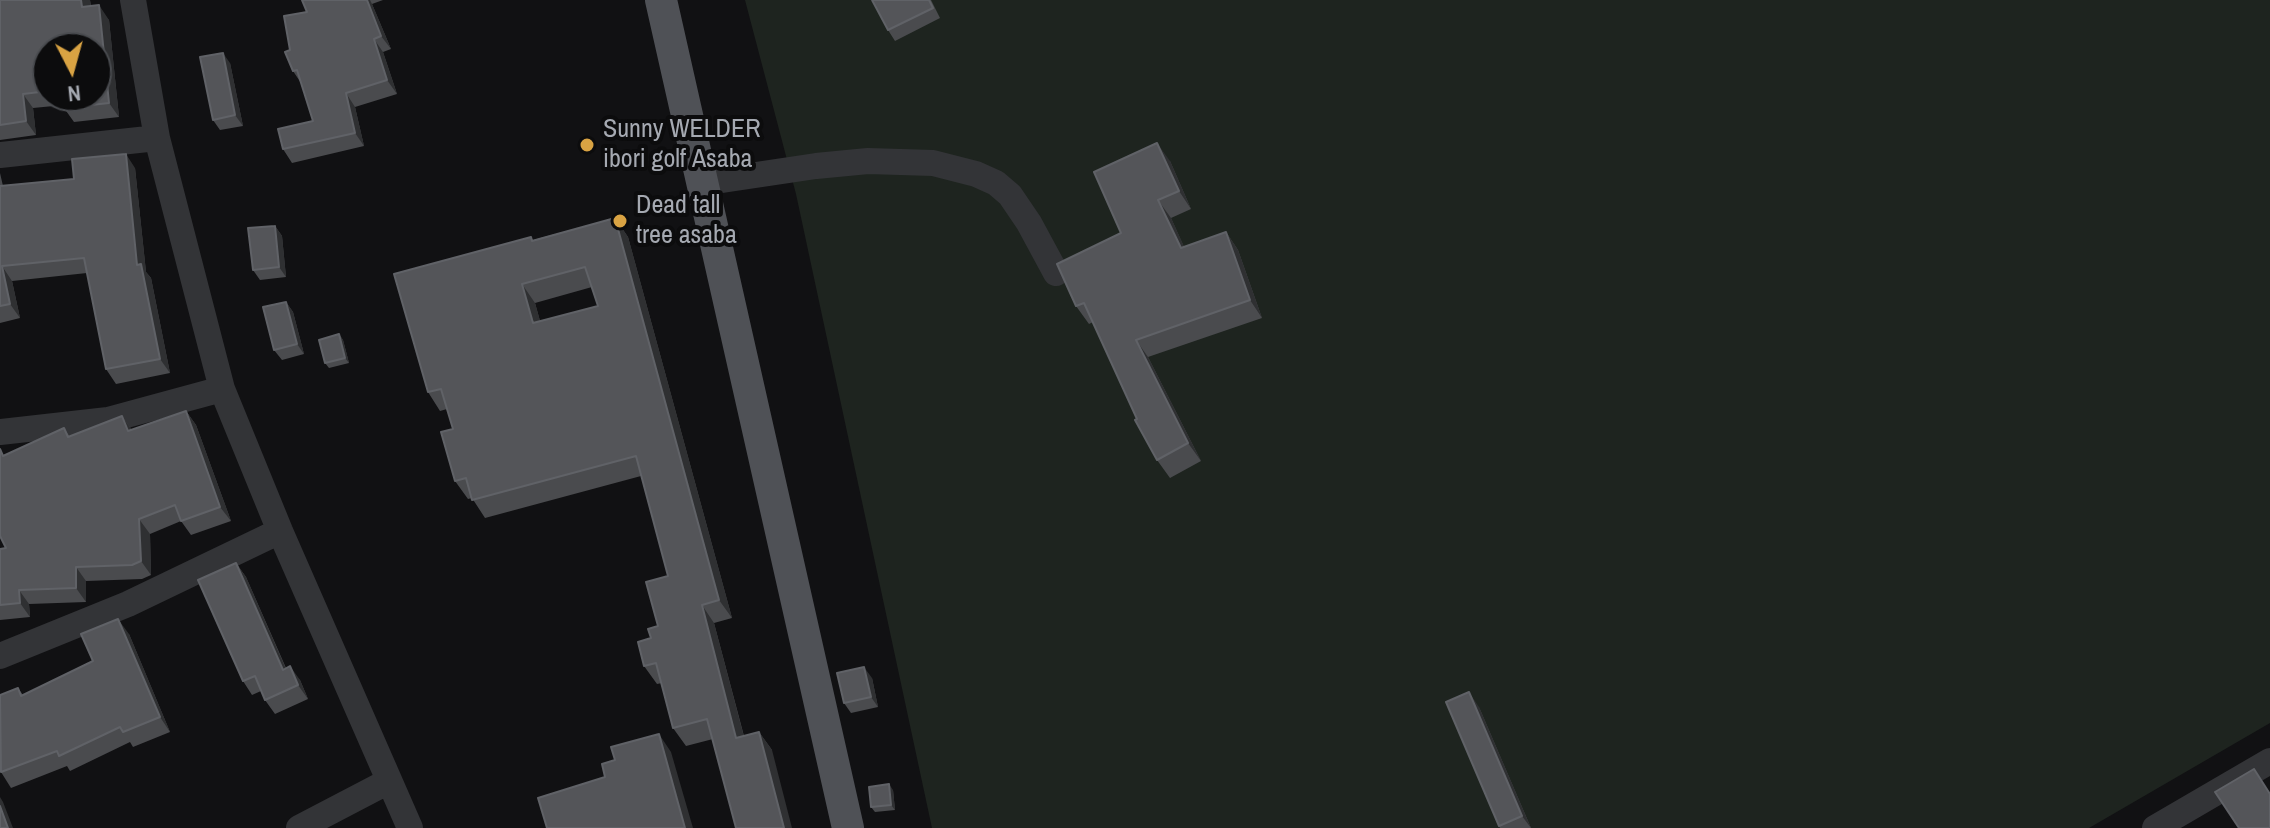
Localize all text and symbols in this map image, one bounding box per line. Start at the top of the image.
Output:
north arrow [32,32,112,112]
text: N [66,78,82,109]
place label: Sunny WELDER ibori golf Asaba [603,114,761,176]
marker: Sunny WELDER ibori golf Asaba [578,136,596,154]
place label: Dead tall tree asaba [636,190,737,252]
marker: Dead tall tree asaba [611,212,629,230]

